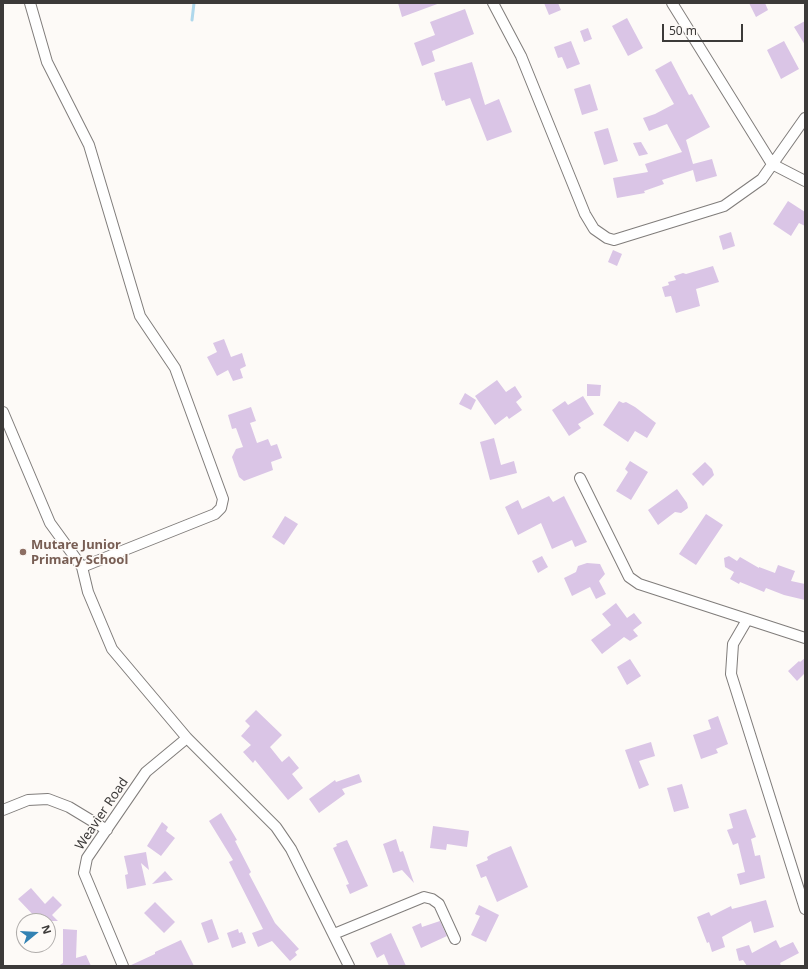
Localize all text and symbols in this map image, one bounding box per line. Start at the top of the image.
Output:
scale bar [664,16,745,42]
text: 50 m [669,22,697,39]
place label: Mutare Junior Primary School [31,537,128,568]
marker: Mutare Junior Primary School [18,547,28,557]
street label: Weavier Road [72,775,132,853]
north arrow [16,913,56,953]
text: N [38,923,55,936]

